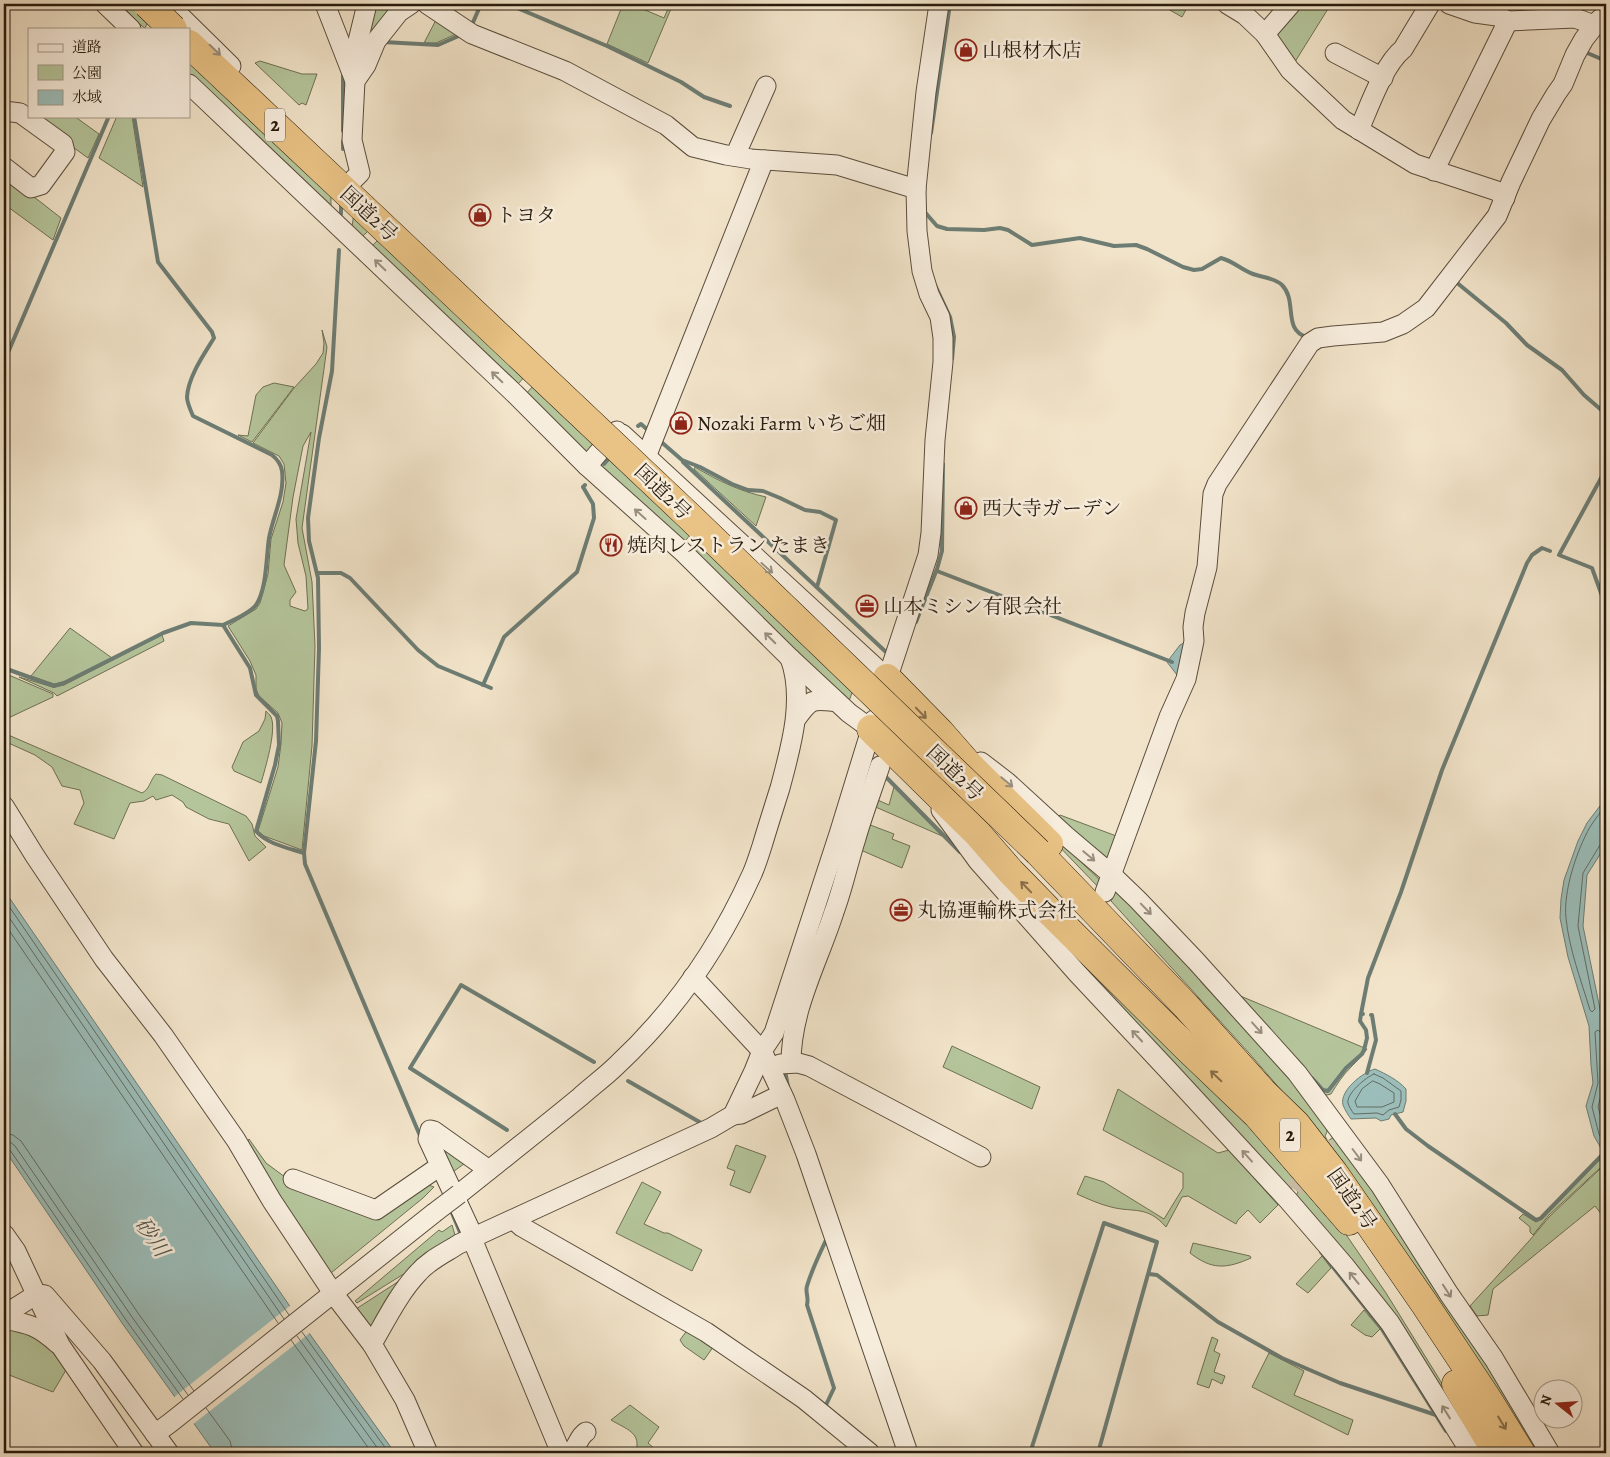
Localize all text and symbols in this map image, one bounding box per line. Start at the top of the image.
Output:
legend [28,28,190,118]
text: 道路 [72,37,102,57]
place label: 山根材木店 [982,37,1082,64]
shop icon: 山根材木店 [954,38,978,62]
one-way arrow [209,44,221,56]
text: 公園 [72,63,102,83]
text: 水域 [72,87,102,107]
road number: 2 [265,108,285,142]
street label: 国道2号 [334,180,404,248]
place label: トヨタ [496,202,556,229]
shop icon: トヨタ [468,203,492,227]
one-way arrow [373,259,386,271]
one-way arrow [491,371,503,383]
place label: Nozaki Farm いちご畑 [697,410,886,437]
shop icon: Nozaki Farm いちご畑 [669,411,693,435]
street label: 国道2号 [629,458,697,526]
place label: 西大寺ガーデン [982,495,1122,522]
shop icon: 西大寺ガーデン [954,496,978,520]
one-way arrow [633,508,646,519]
place label: 焼肉レストラン たまき [627,532,830,559]
restaurant icon: 焼肉レストラン たまき [599,533,623,557]
one-way arrow [761,563,774,574]
place label: 山本ミシン有限会社 [883,593,1063,620]
office icon: 山本ミシン有限会社 [855,594,879,618]
one-way arrow [764,632,776,644]
one-way arrow [915,706,927,719]
street label: 国道2号 [921,739,989,807]
one-way arrow [1000,777,1013,788]
one-way arrow [1082,850,1095,861]
one-way arrow [1020,881,1032,893]
place label: 丸協運輸株式会社 [917,897,1077,924]
office icon: 丸協運輸株式会社 [889,898,913,922]
one-way arrow [1140,903,1152,916]
one-way arrow [1251,1022,1263,1035]
one-way arrow [1131,1030,1143,1043]
one-way arrow [1209,1070,1222,1082]
road number: 2 [1280,1118,1300,1152]
one-way arrow [1352,1148,1363,1161]
one-way arrow [1241,1149,1253,1162]
street label: 国道2号 [1321,1163,1383,1235]
water label: 砂川 [129,1212,176,1264]
one-way arrow [1349,1272,1360,1285]
one-way arrow [1442,1283,1452,1297]
north arrow [1532,1380,1582,1430]
text: N [1535,1393,1557,1408]
one-way arrow [1441,1405,1451,1419]
one-way arrow [1498,1416,1508,1430]

